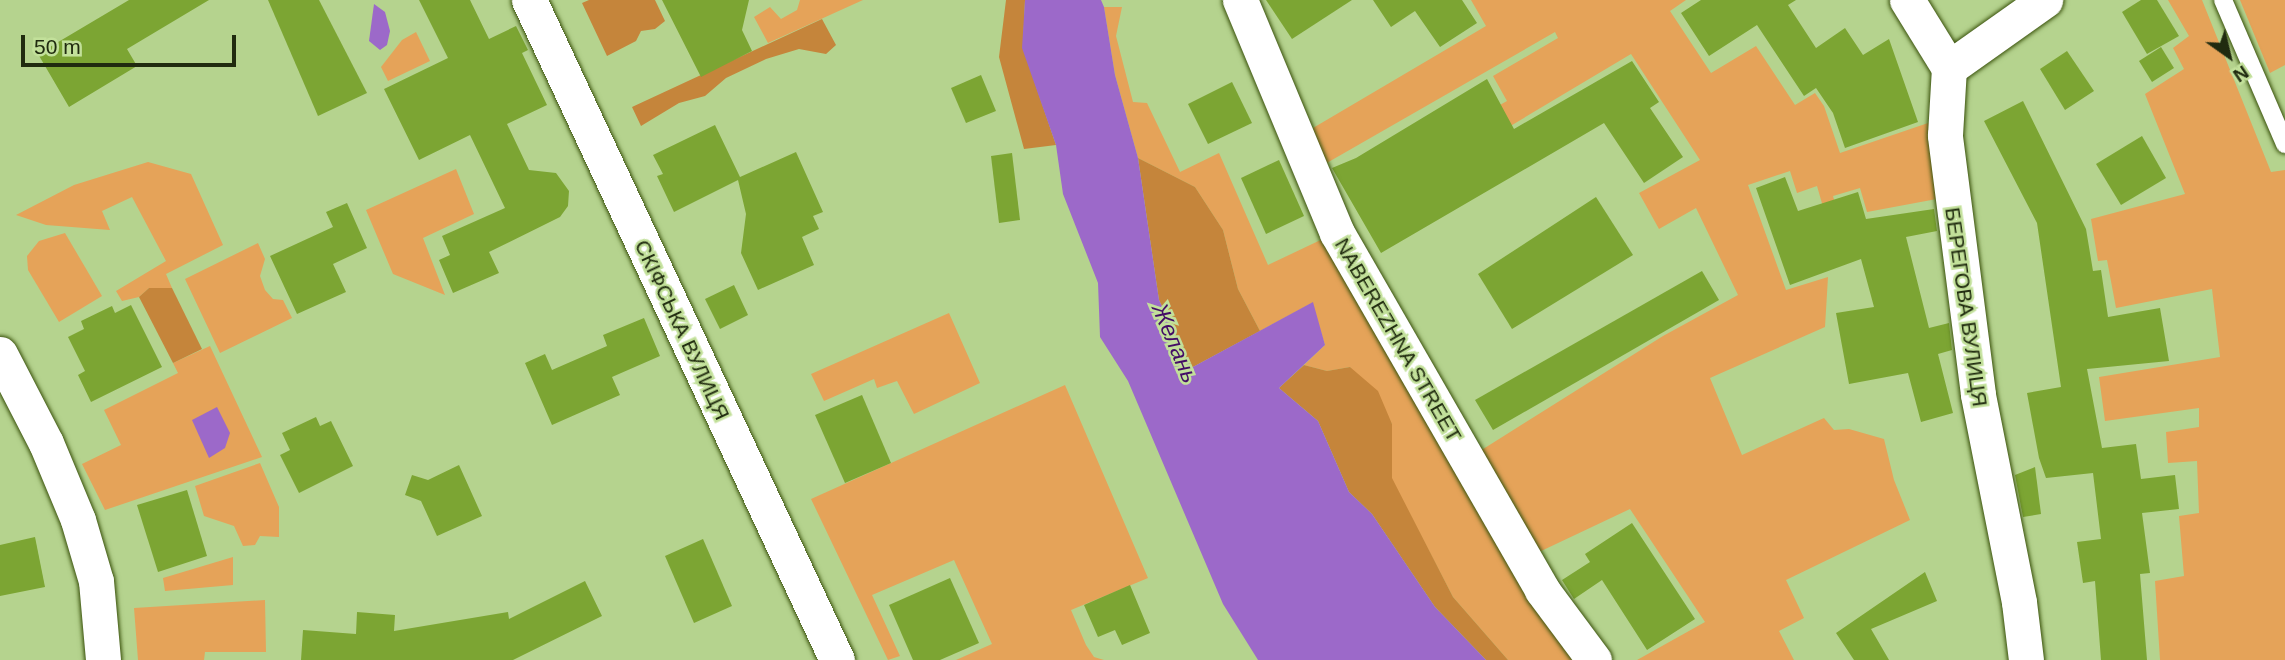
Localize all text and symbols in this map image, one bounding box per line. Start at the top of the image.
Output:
scale bar [24,21,240,65]
north arrow [2194,21,2264,91]
text: 50 m [34,35,81,58]
text: N [2229,61,2253,86]
street label: БЕРЕГОВА ВУЛИЦЯ [1940,206,1992,408]
street label: NABEREZHNA STREET [1329,233,1467,447]
street label: СКІФСЬКА ВУЛИЦЯ [629,236,735,424]
water label: Желань [1146,299,1204,387]

